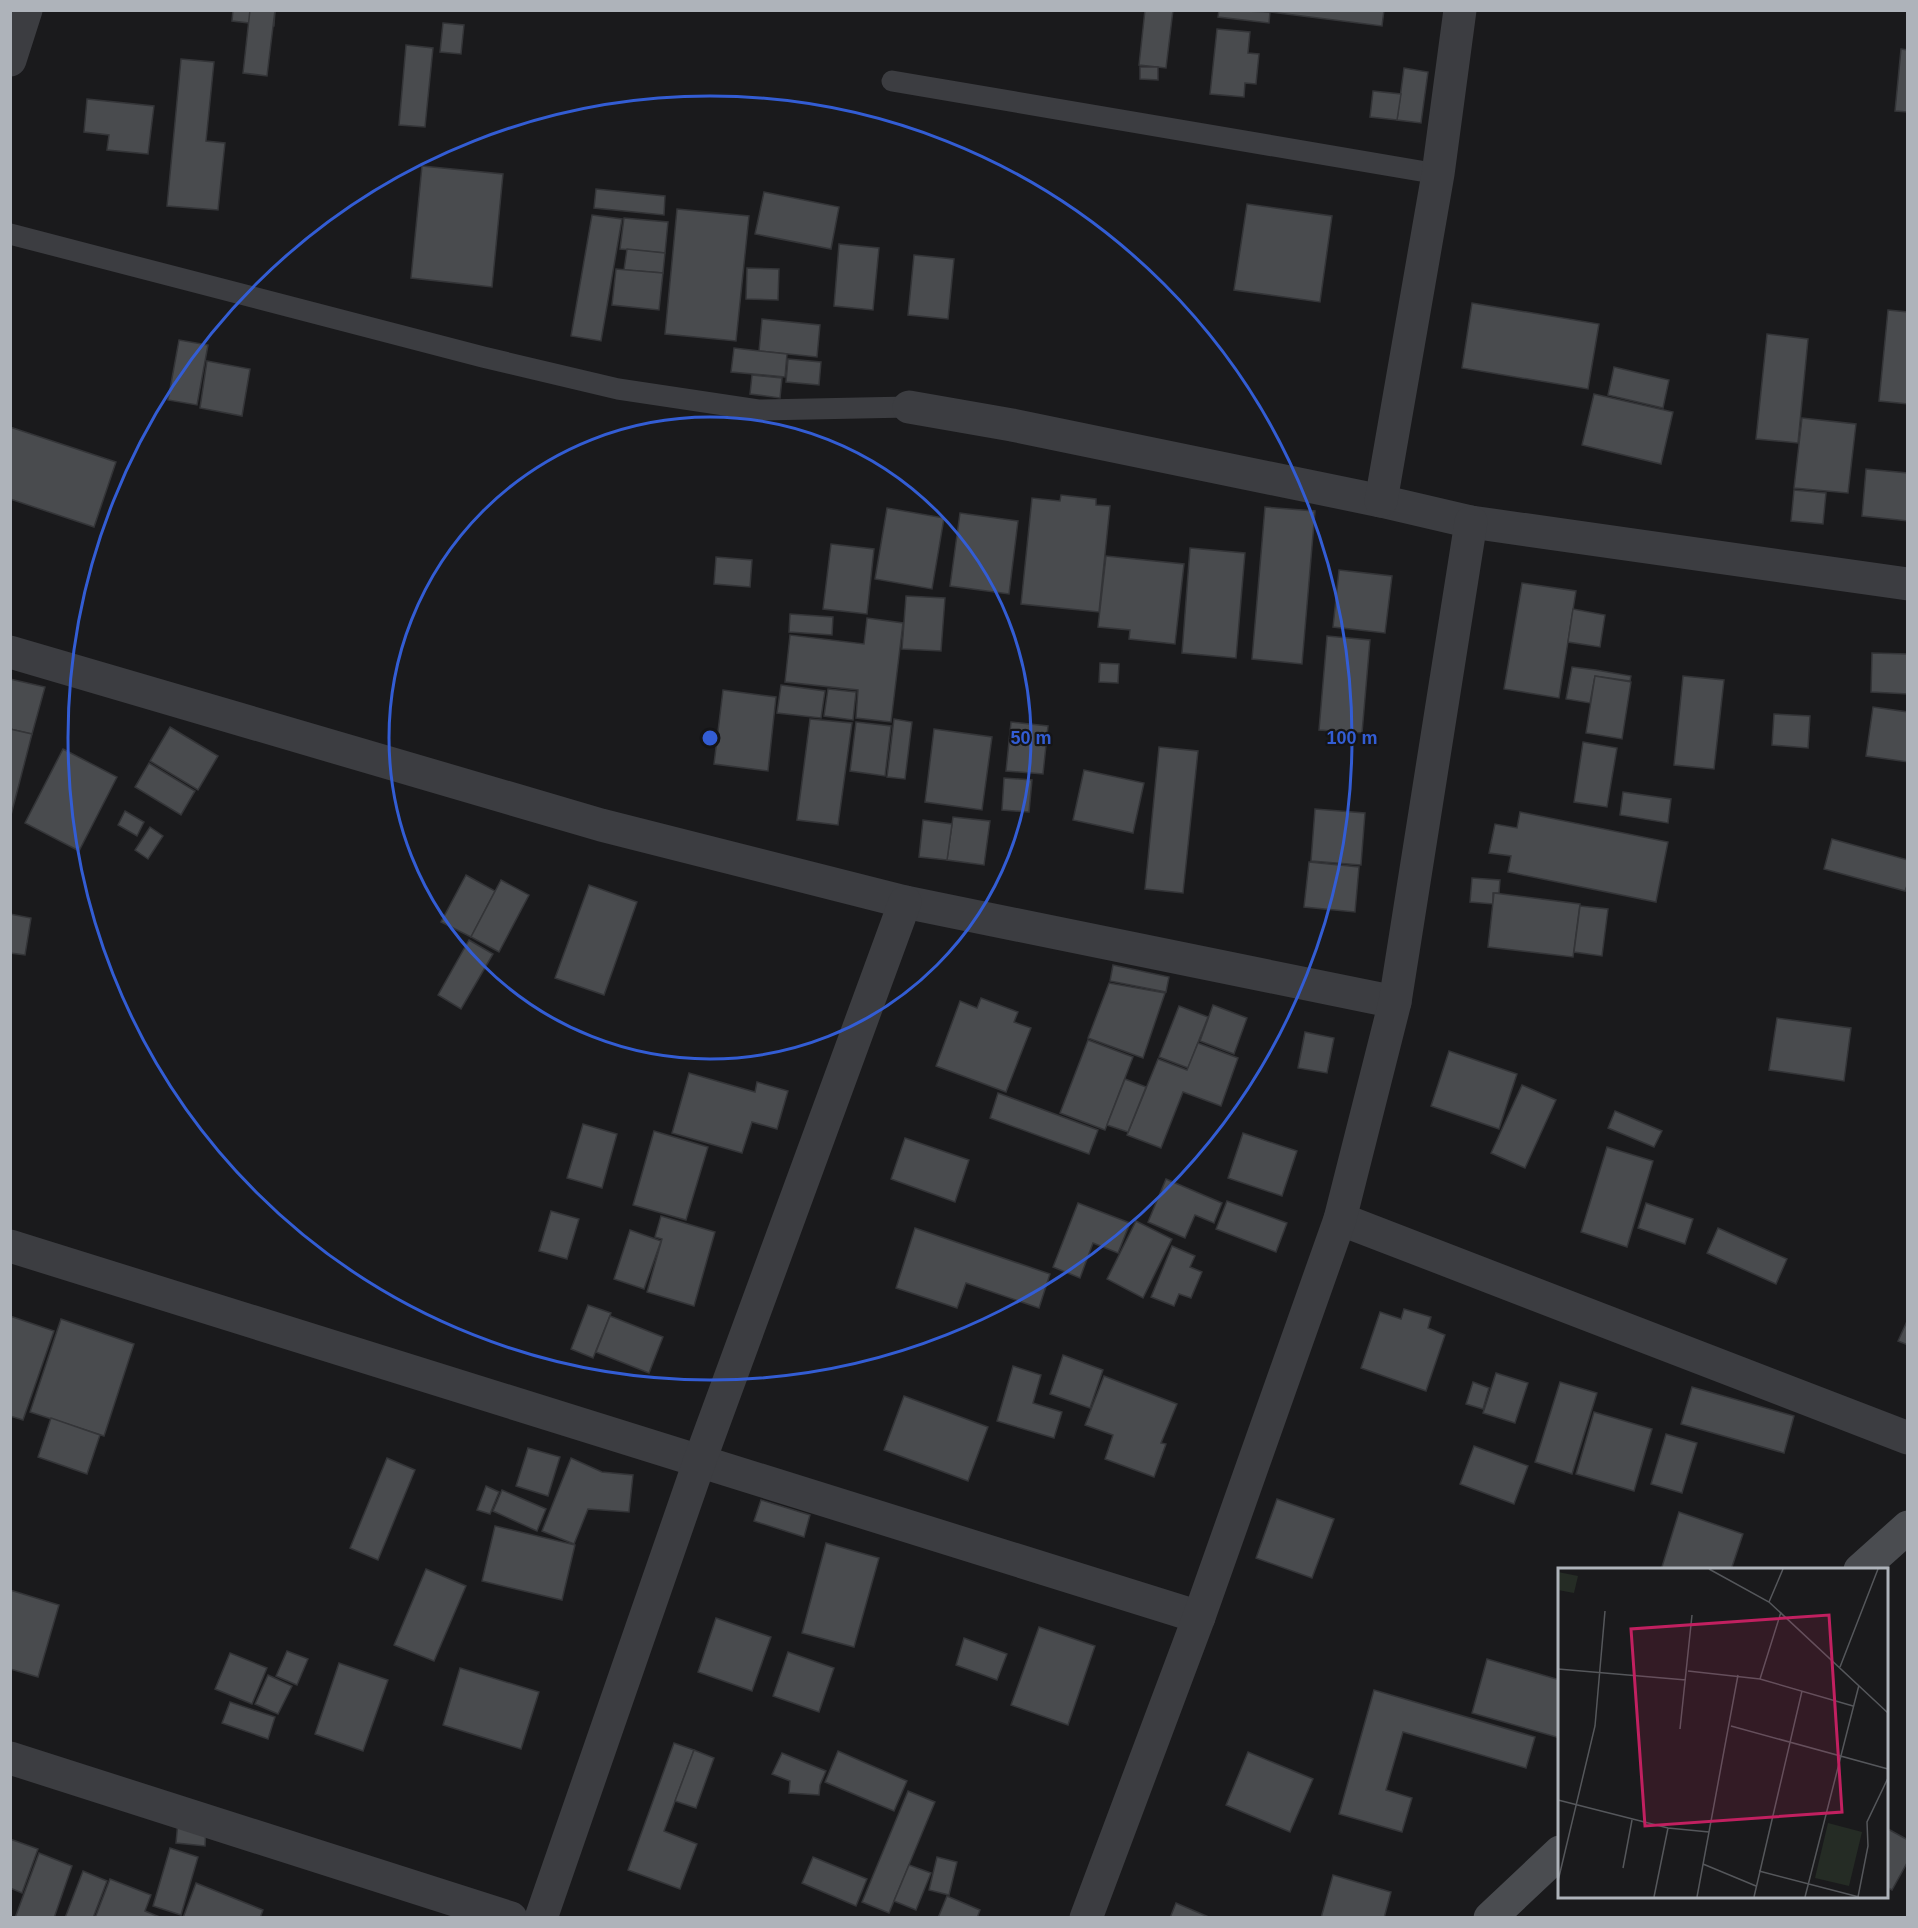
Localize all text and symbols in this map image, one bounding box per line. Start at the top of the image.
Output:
centre of rings [700,728,720,748]
text: 50 m [1010,728,1052,748]
text: 100 m [1326,728,1378,748]
inset map [1558,1568,1888,1898]

